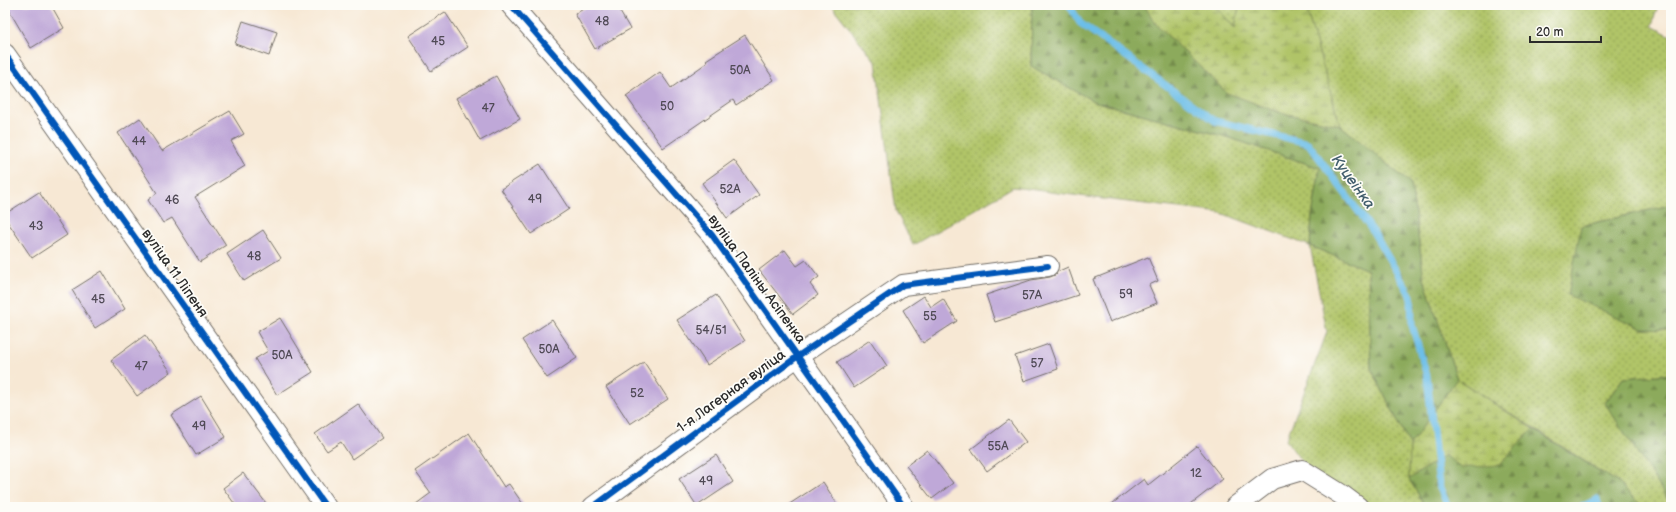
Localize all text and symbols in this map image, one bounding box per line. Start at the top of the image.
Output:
house number: 48 [595,14,609,29]
scale bar [1530,18,1601,44]
text: 20 m [1536,25,1563,40]
house number: 45 [431,34,445,49]
house number: 50А [729,63,751,78]
house number: 50 [660,99,674,114]
house number: 47 [481,101,495,116]
house number: 44 [132,134,147,149]
water label: Куцеінка [1327,151,1379,213]
house number: 52А [719,182,741,197]
house number: 49 [528,192,542,207]
house number: 46 [165,193,179,208]
street label: вуліца Паліны Асіпенка [704,211,810,347]
house number: 43 [29,219,43,234]
street label: вуліца 11 Ліпеня [138,226,212,321]
house number: 48 [247,249,261,264]
house number: 59 [1119,287,1133,302]
house number: 57А [1022,288,1043,303]
house number: 45 [91,292,105,307]
house number: 55 [923,309,937,324]
house number: 54/51 [695,323,727,338]
house number: 50А [538,342,560,357]
street label: 1-я Лагерная вуліца [673,346,789,436]
house number: 50А [271,348,293,363]
house number: 57 [1031,356,1043,371]
house number: 47 [134,359,148,374]
house number: 52 [630,386,644,401]
house number: 49 [192,419,206,434]
house number: 55А [987,439,1009,454]
house number: 12 [1190,466,1202,481]
house number: 49 [699,474,713,489]

